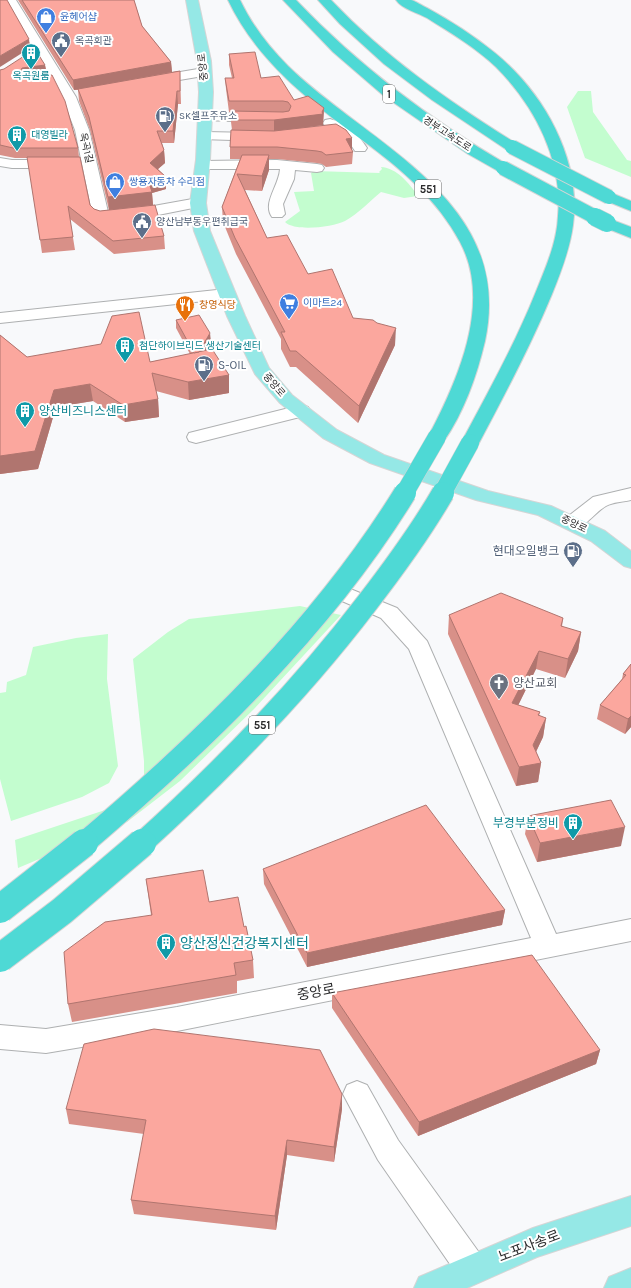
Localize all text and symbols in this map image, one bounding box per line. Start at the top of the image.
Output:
shop icon: 윤헤어샵 [35,6,57,34]
place label: 윤헤어샵 [60,11,98,23]
public building icon: 옥곡회관 [50,30,72,58]
place label: 옥곡회관 [75,35,113,47]
building icon: 옥곡원룸 [20,42,42,70]
street label: 중앙로 [196,53,210,81]
place label: 옥곡원룸 [13,70,49,82]
road number: 1 [383,85,395,103]
fuel station icon: SK셀프주유소 [154,105,176,133]
place label: SK셀프주유소 [179,110,237,122]
street label: 경부고속도로 [421,114,473,154]
building icon: 대영빌라 [6,124,28,152]
place label: 대영빌라 [31,129,69,141]
street label: 옥곡1길 [77,132,95,164]
shop icon: 쌍용자동차 수리점 [104,171,126,199]
place label: 쌍용자동차 수리점 [129,176,205,188]
road number: 551 [415,180,441,198]
public building icon: 양산남부동우편취급국 [131,211,153,239]
place label: 양산남부동우편취급국 [156,216,248,228]
supermarket icon: 이마트24 [278,292,300,320]
restaurant icon: 창영식당 [174,294,196,322]
place label: 이마트24 [303,297,342,309]
place label: 창영식당 [199,299,236,311]
building icon: 첨단하이브리드 생산기술센터 [114,335,136,363]
place label: 첨단하이브리드 생산기술센터 [139,340,261,352]
fuel station icon: S-OIL [193,354,215,382]
place label: S-OIL [218,358,247,372]
street label: 중앙로 [260,371,288,399]
building icon: 양산비즈니스센터 [14,400,36,428]
place label: 양산비즈니스센터 [39,404,127,418]
street label: 중앙로 [559,513,589,535]
fuel station icon: 현대오일뱅크 [562,540,584,568]
place label: 현대오일뱅크 [493,544,559,558]
church icon: 양산교회 [488,672,510,700]
place label: 양산교회 [513,676,557,690]
road number: 551 [249,716,275,734]
building icon: 부경부분정비 [562,812,584,840]
place label: 부경부분정비 [493,816,559,830]
building icon: 양산정신건강복지센터 [155,932,177,960]
place label: 양산정신건강복지센터 [180,935,309,952]
street label: 중앙로 [295,980,337,1004]
street label: 노포사송로 [496,1226,562,1265]

